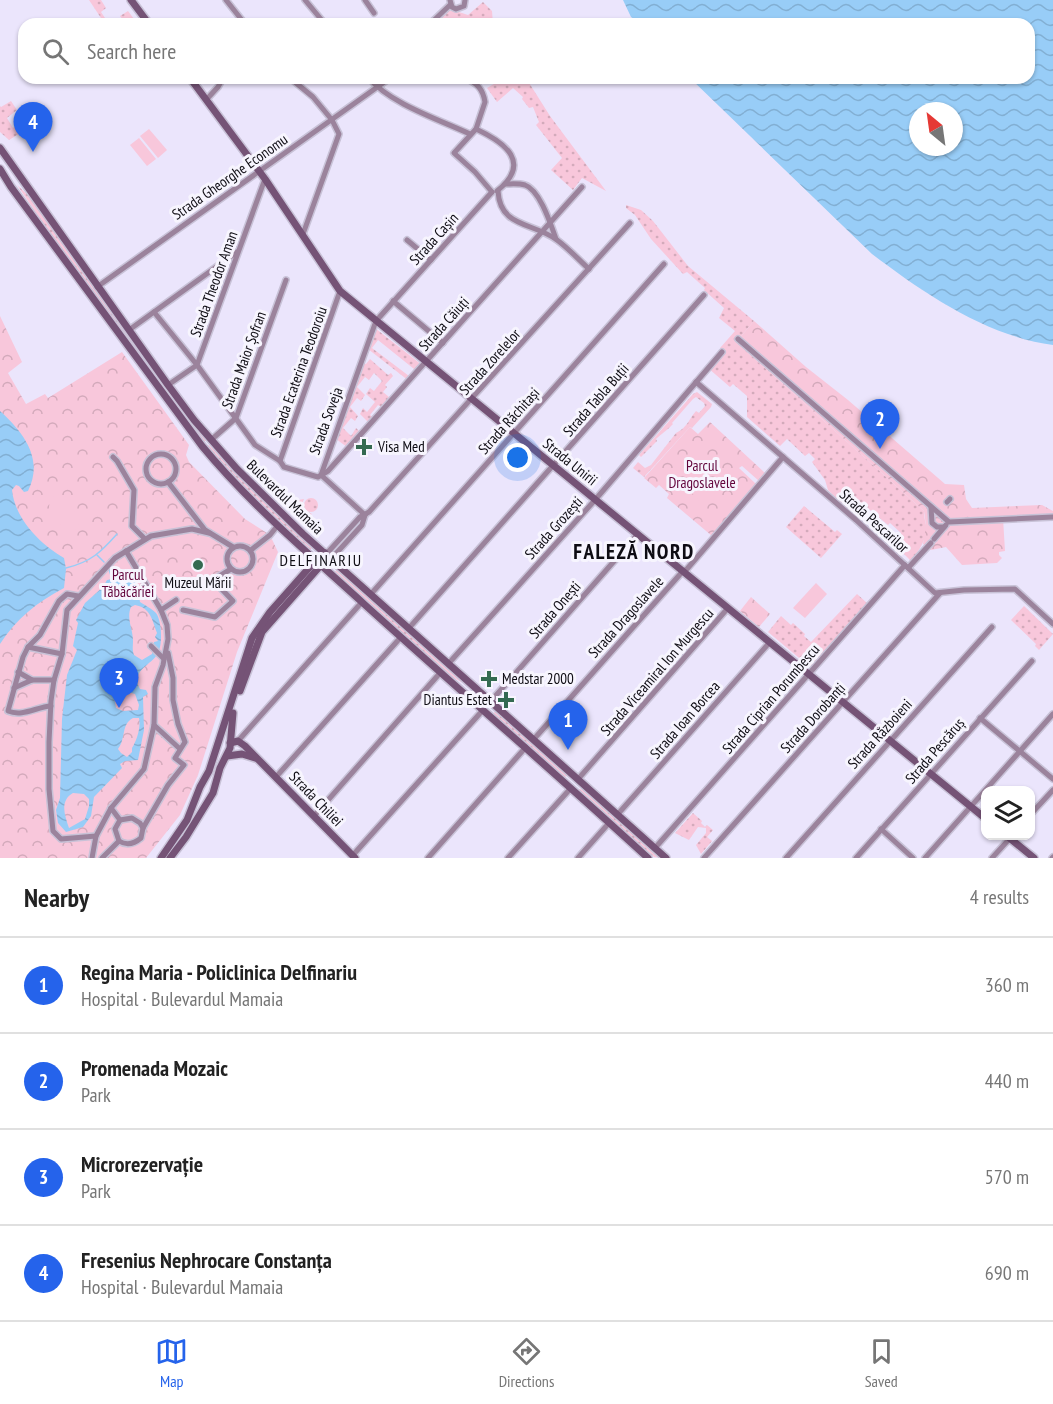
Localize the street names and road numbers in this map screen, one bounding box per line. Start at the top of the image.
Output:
street label: Strada Gheorghe Economu [168,130,291,224]
street label: Strada Cașin [405,209,462,269]
street label: Strada Theodor Aman [186,228,241,339]
street label: Strada Căiuți [414,293,473,355]
street label: Strada Ecaterina Teodoroiu [266,304,331,440]
street label: Strada Maior Șofran [217,309,270,411]
street label: Strada Zorelelor [455,324,525,399]
street label: Strada Tabla Buții [559,359,633,440]
street label: Strada Răchitași [474,383,544,458]
street label: Strada Soveja [305,385,346,457]
street label: Strada Unirii [539,434,601,489]
street label: Bulevardul Mamaia [243,455,328,538]
street label: Strada Pescarilor [836,485,914,557]
street label: Strada Grozești [520,492,587,563]
street label: Strada Dragoslavele [584,572,667,661]
street label: Strada Onești [525,577,585,642]
street label: Strada Viceamiral Ion Murgescu [596,604,717,739]
street label: Strada Ciprian Porumbescu [718,640,823,757]
street label: Strada Ioan Borcea [646,677,724,763]
street label: Strada Dorobanți [776,679,849,757]
street label: Strada Războieni [843,695,916,772]
street label: Strada Pescăruș [901,714,968,787]
street label: Strada Chiliei [285,767,347,830]

